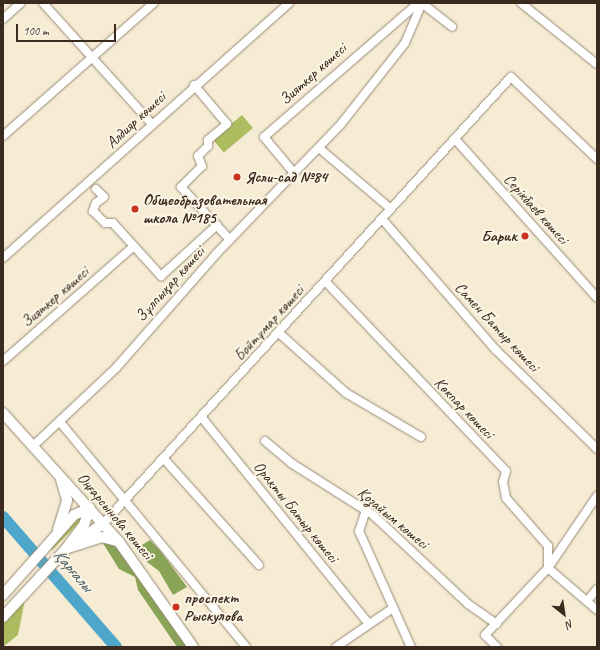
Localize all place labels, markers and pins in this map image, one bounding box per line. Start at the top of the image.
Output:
place label: Ясли-сад №84 [245,167,327,187]
marker: Ясли-сад №84 [232,172,242,182]
place label: Общеобразовательная школа №185 [143,190,266,228]
marker: Общеобразовательная школа №185 [130,204,140,214]
place label: Барик [481,226,517,246]
marker: Барик [520,231,530,241]
place label: проспект Рыскулова [184,588,242,626]
marker: проспект Рыскулова [171,602,181,612]

